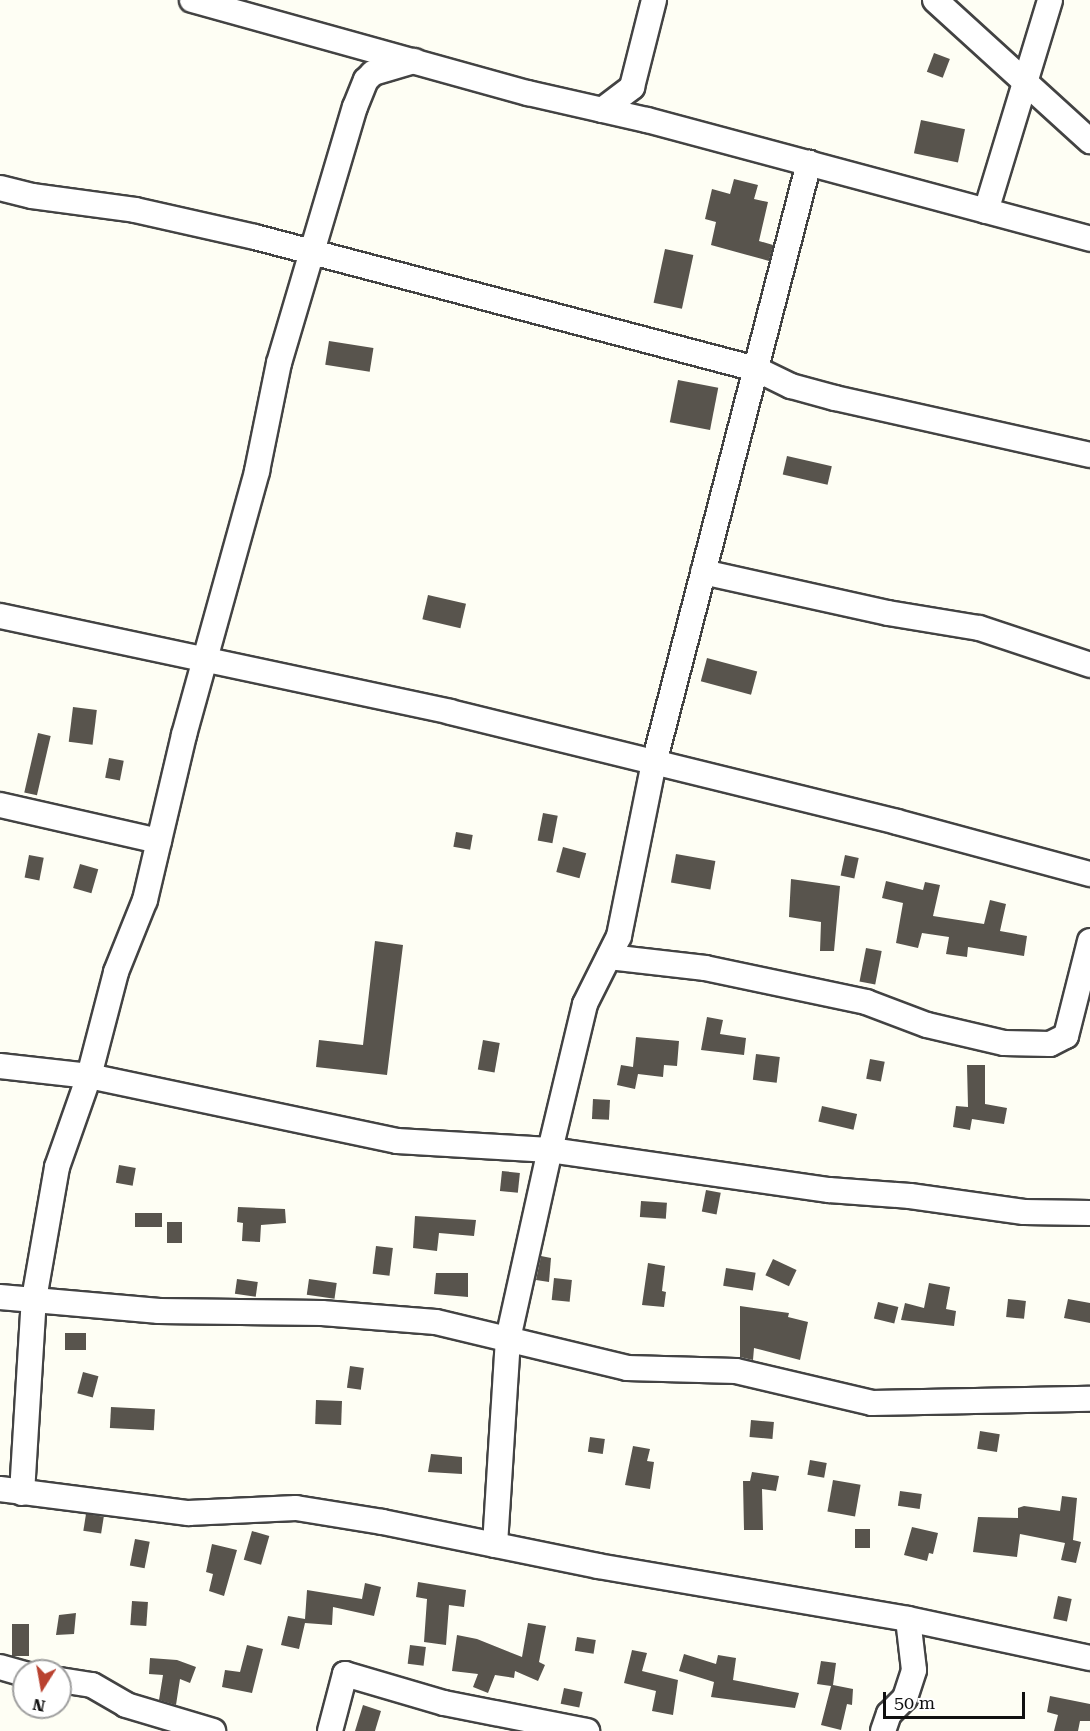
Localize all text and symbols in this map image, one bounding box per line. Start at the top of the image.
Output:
north arrow [12,1659,72,1719]
scale bar [886,1680,1028,1718]
text: 50 m [894,1692,935,1713]
text: N [31,1695,47,1716]

